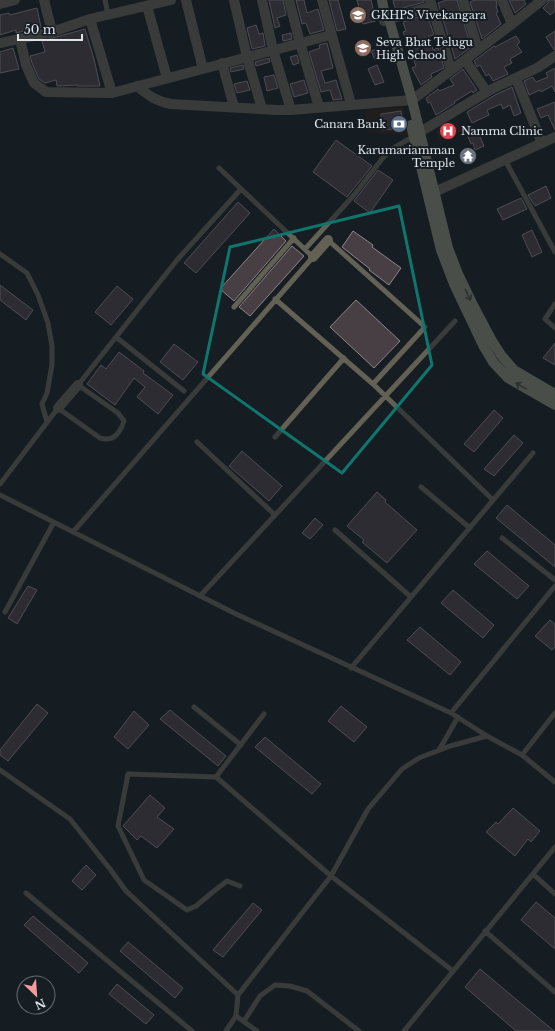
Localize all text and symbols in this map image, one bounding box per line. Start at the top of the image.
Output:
school or university icon: GKHPS Vivekangara [348,5,368,25]
place label: GKHPS Vivekangara [371,8,487,22]
scale bar [18,16,82,42]
text: 50 m [24,22,56,37]
place label: Seva Bhat Telugu High School [376,35,474,62]
school or university icon: Seva Bhat Telugu High School [353,38,373,58]
bank icon: Canara Bank [389,114,409,134]
place label: Canara Bank [314,117,386,131]
hospital icon: Namma Clinic [438,121,458,141]
place label: Namma Clinic [461,124,543,138]
place label: Karumariamman Temple [357,143,455,170]
temple icon: Karumariamman Temple [458,146,478,166]
one-way arrow [465,289,472,301]
one-way arrow [515,381,527,389]
north arrow [16,975,56,1015]
text: N [32,996,48,1013]

